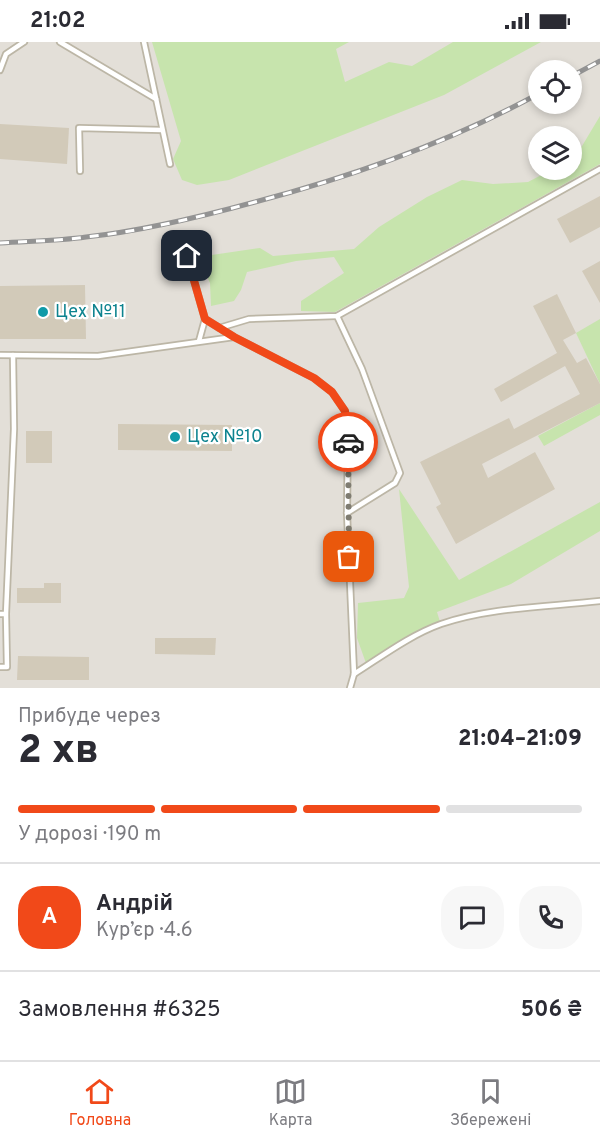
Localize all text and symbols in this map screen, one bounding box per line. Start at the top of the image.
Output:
text: 21:02 [30,8,86,35]
map controls [528,60,582,180]
button: locate [528,60,582,114]
button: layers [528,126,582,180]
pin [161,230,212,281]
icon: home [170,239,203,272]
place label: Цех №11 [55,301,126,324]
marker: Цех №11 [36,305,50,319]
courier [318,412,378,472]
place label: Цех №10 [187,426,263,449]
icon: car [332,426,365,459]
marker: Цех №10 [168,430,182,444]
pin [323,531,374,582]
icon: bag [332,540,365,573]
text: Прибуде через [18,704,161,730]
text: 21:04–21:09 [458,726,582,753]
text: 2 хв [18,728,99,777]
text: У дорозі · 190 m [18,822,161,848]
button: chat [441,886,504,949]
button: phone [519,886,582,949]
text: Андрій [96,891,173,918]
text: А [42,904,57,931]
text: Кур’єр · 4.6 [96,918,193,944]
text: Замовлення #6325 [18,997,221,1024]
text: 506 ₴ [521,997,582,1024]
tab: Головна [69,1075,131,1131]
tab: Карта [269,1075,313,1131]
tab: Збережені [450,1075,531,1131]

